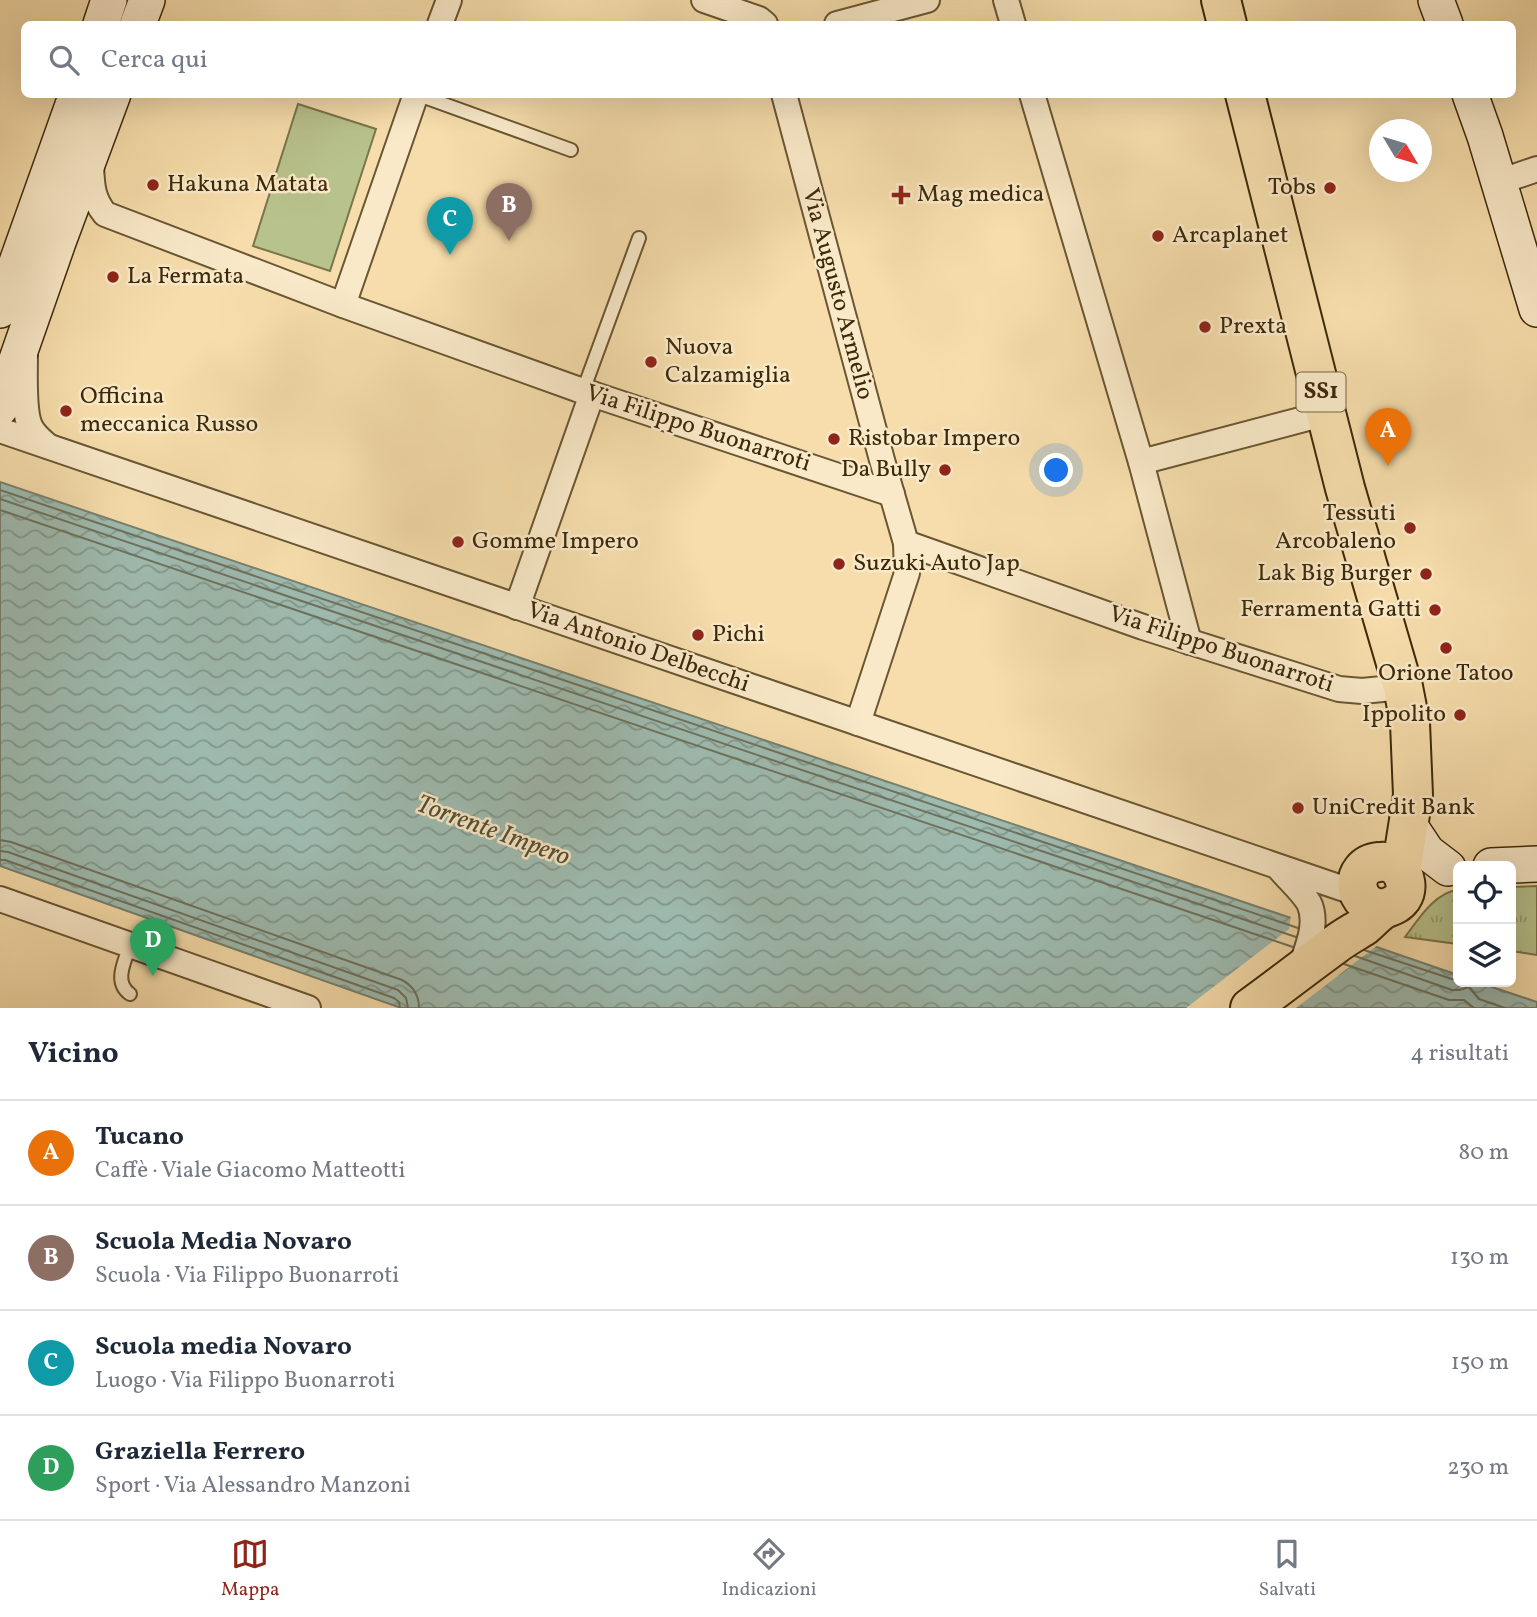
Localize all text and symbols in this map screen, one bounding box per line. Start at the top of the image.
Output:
search box [21,21,1516,98]
icon: search [45,41,83,79]
text: Cerca qui [101,42,208,78]
north arrow [1369,119,1432,182]
place label: Hakuna Matata [167,168,329,202]
place label: Tobs [1268,171,1316,205]
marker: Hakuna Matata [145,177,161,193]
place label: Mag medica [917,178,1044,212]
marker: Tobs [1322,180,1338,196]
pin: B [486,183,532,241]
street label: Via Augusto Armelio [792,184,882,404]
marker: Mag medica [891,185,911,205]
pin: C [427,197,473,255]
place label: Arcaplanet [1172,219,1288,253]
marker: Arcaplanet [1150,228,1166,244]
place label: La Fermata [127,260,244,294]
marker: La Fermata [105,269,121,285]
place label: Prexta [1219,310,1287,344]
marker: Prexta [1197,319,1213,335]
place label: Nuova Calzamiglia [665,331,791,393]
marker: Nuova Calzamiglia [643,354,659,370]
road number: SS1 [1296,372,1346,412]
street label: Via Filippo Buonarroti [581,377,815,481]
place label: Officina meccanica Russo [80,380,258,442]
marker: Officina meccanica Russo [58,403,74,419]
pin: A [1365,408,1411,466]
place label: Ristobar Impero [848,422,1020,456]
marker: Ristobar Impero [826,431,842,447]
place label: Da Bully [841,453,931,487]
your location [1039,453,1073,487]
marker: Da Bully [937,462,953,478]
place label: Tessuti Arcobaleno [1275,497,1396,559]
marker: Tessuti Arcobaleno [1402,520,1418,536]
place label: Gomme Impero [472,525,639,559]
marker: Gomme Impero [450,534,466,550]
place label: Suzuki Auto Jap [853,547,1020,581]
marker: Suzuki Auto Jap [831,556,847,572]
place label: Lak Big Burger [1257,557,1412,591]
marker: Lak Big Burger [1418,566,1434,582]
place label: Ferramenta Gatti [1240,593,1421,627]
street label: Via Antonio Delbecchi [522,594,754,702]
street label: Via Filippo Buonarroti [1104,598,1338,702]
marker: Ferramenta Gatti [1427,602,1443,618]
place label: Pichi [712,618,765,652]
marker: Pichi [690,627,706,643]
marker: Orione Tatoo [1438,640,1454,656]
place label: Orione Tatoo [1378,657,1514,691]
place label: Ippolito [1362,698,1446,732]
marker: Ippolito [1452,707,1468,723]
water label: Torrente Impero [411,787,575,875]
place label: UniCredit Bank [1312,791,1475,825]
marker: UniCredit Bank [1290,800,1306,816]
map controls [1453,861,1516,987]
button: locate [1453,861,1516,924]
pin: D [130,918,176,976]
button: layers [1453,924,1516,987]
text: Vicino [28,1033,119,1075]
text: 4 risultati [1410,1038,1509,1070]
text: Tucano [95,1119,184,1155]
text: A [43,1137,59,1169]
text: 80 m [1459,1137,1509,1169]
text: Caffè · Viale Giacomo Matteotti [95,1155,406,1187]
text: Scuola Media Novaro [95,1224,352,1260]
text: B [43,1242,59,1274]
text: 130 m [1450,1242,1509,1274]
text: Scuola · Via Filippo Buonarroti [95,1260,399,1292]
text: Scuola media Novaro [95,1329,352,1365]
text: C [44,1347,58,1379]
text: 150 m [1451,1347,1509,1379]
text: Luogo · Via Filippo Buonarroti [95,1365,395,1397]
text: Graziella Ferrero [95,1434,305,1470]
text: D [43,1452,59,1484]
text: 230 m [1447,1452,1509,1484]
text: Sport · Via Alessandro Manzoni [95,1470,411,1502]
tab: Mappa [221,1535,279,1603]
tab: Indicazioni [722,1535,817,1603]
tab: Salvati [1259,1535,1316,1603]

